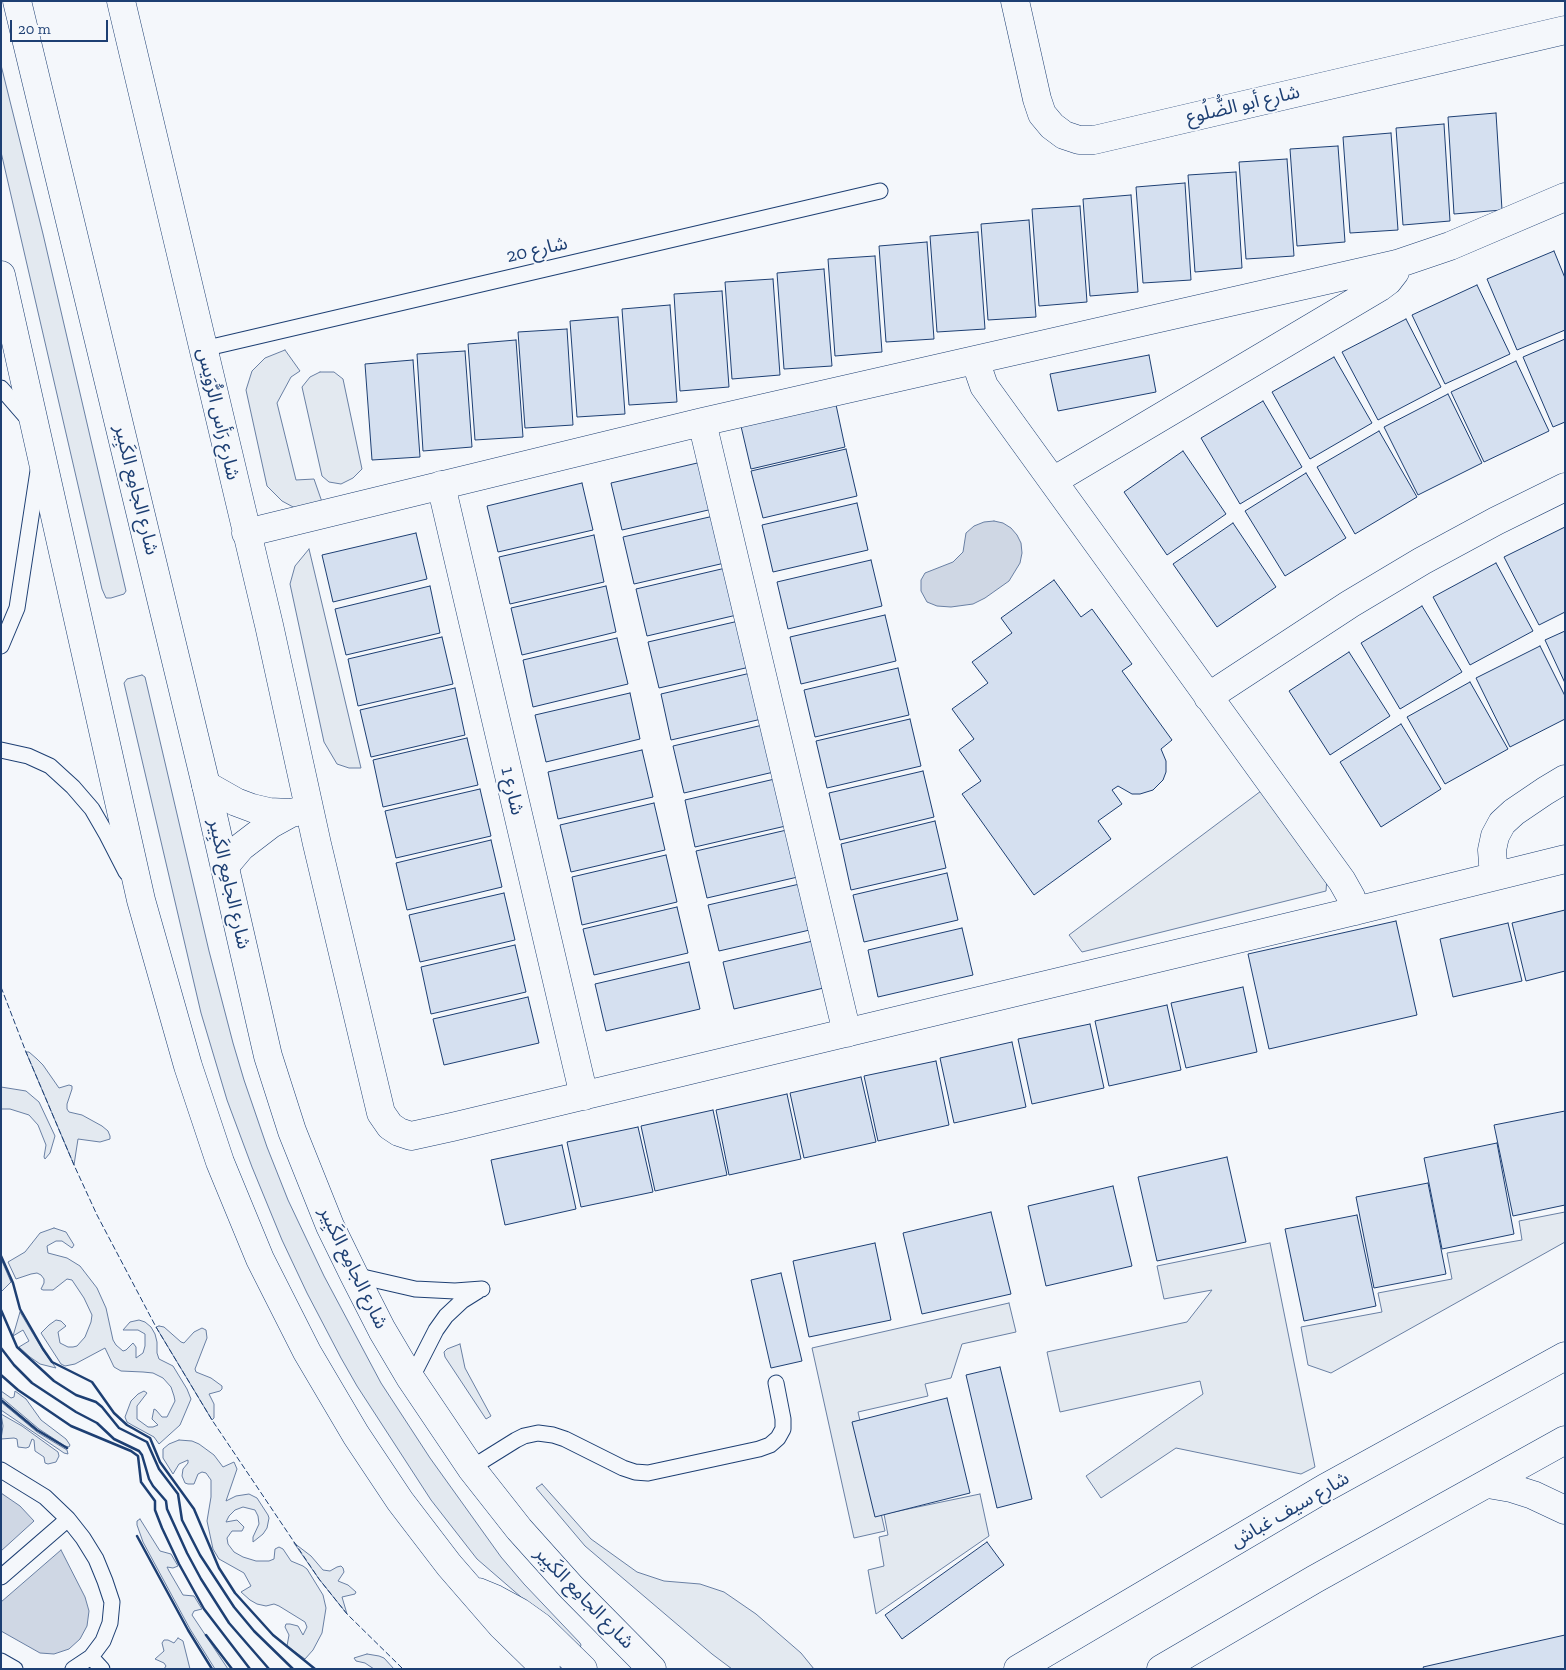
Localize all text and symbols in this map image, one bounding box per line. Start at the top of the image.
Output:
scale bar [12,10,110,42]
text: 20 m [18,20,51,38]
street label: شارع أبو الضُّلُوع [1184,81,1302,129]
street label: شارع 20 [504,232,570,268]
street label: شارع رَأس الرُّوَيس [192,346,244,482]
street label: شارع الجامِع الكَبِير [109,423,163,557]
street label: شارع 1 [495,765,529,817]
street label: شارع الجامِع الكَبِير [203,817,255,951]
street label: شارع الجامِع الكَبِير [314,1203,392,1333]
street label: شارع سيف غباش [1227,1467,1353,1553]
street label: شارع الجامِع الكَبِير [530,1542,638,1654]

